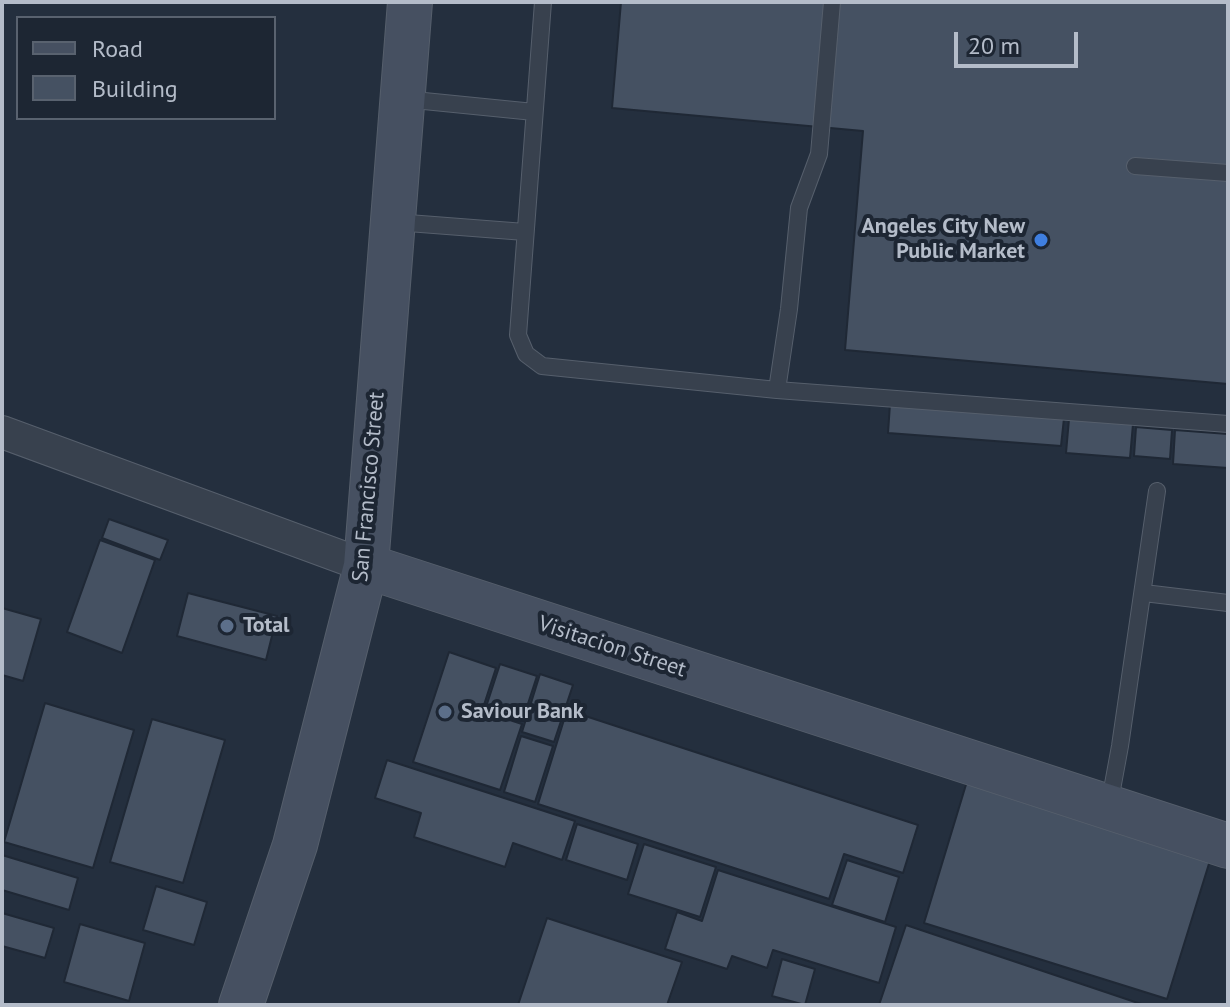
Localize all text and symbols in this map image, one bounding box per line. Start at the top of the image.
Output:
legend [16,16,276,120]
scale bar [958,16,1082,66]
text: 20 m [968,30,1020,61]
text: Road [92,33,143,64]
text: Building [92,73,178,104]
place label: Angeles City New Public Market [861,214,1025,266]
marker: Angeles City New Public Market [1032,231,1050,249]
street label: San Francisco Street [348,391,390,583]
street label: Visitacion Street [535,611,689,683]
place label: Total [243,613,290,639]
marker: Total [218,617,236,635]
place label: Saviour Bank [461,699,584,725]
marker: Saviour Bank [436,703,454,721]

